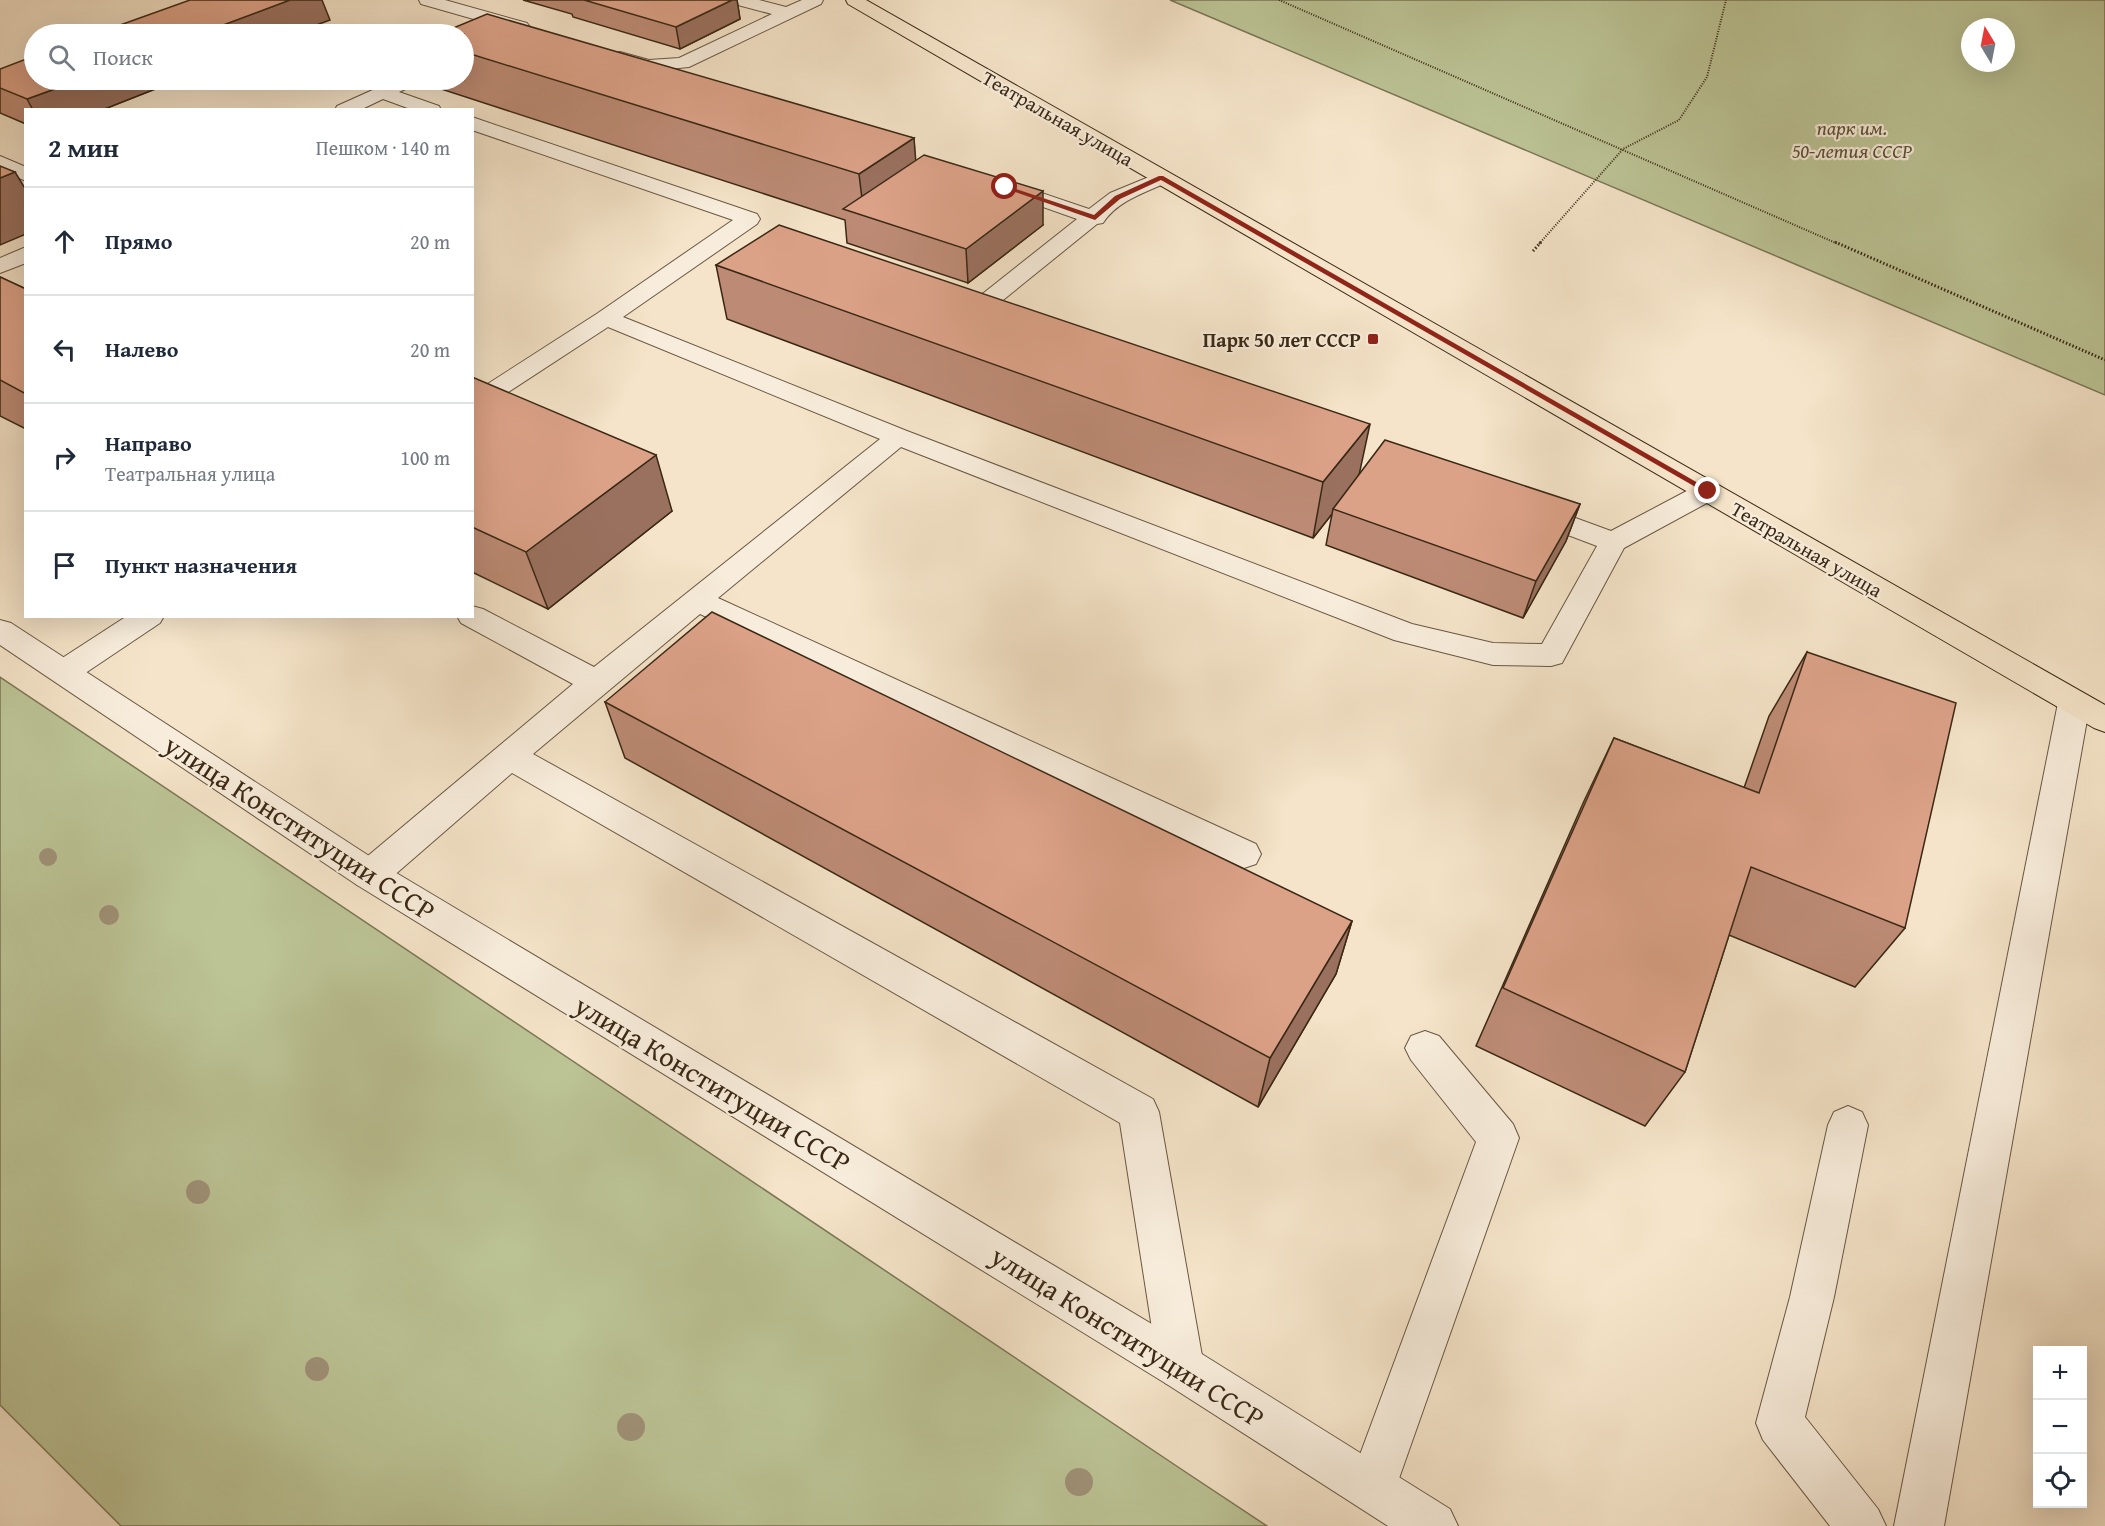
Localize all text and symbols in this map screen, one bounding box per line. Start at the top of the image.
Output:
north arrow [1961,18,2015,72]
search box [24,24,474,90]
icon: search [45,41,78,74]
text: Поиск [93,41,153,73]
street label: Театральная улица [977,63,1139,173]
park label: парк им. 50-летия СССР [1792,113,1912,165]
text: 2 мин [48,128,119,167]
text: Пешком · 140 m [316,133,450,162]
route start [991,173,1017,199]
icon: ahead [48,225,81,258]
text: Прямо [105,225,172,257]
text: 20 m [410,227,450,256]
place label: Парк 50 лет СССР [1203,325,1361,354]
marker: Парк 50 лет СССР [1366,332,1380,346]
icon: left [48,333,81,366]
text: Налево [105,333,178,365]
text: 20 m [410,335,450,364]
text: Направо [105,427,192,459]
icon: right [48,441,81,474]
text: 100 m [400,443,450,472]
text: Театральная улица [105,459,275,488]
route end [1694,477,1720,503]
street label: Театральная улица [1726,494,1888,604]
icon: arrive [48,549,81,582]
text: Пункт назначения [105,549,297,581]
street label: улица Конституции СССР [156,723,444,930]
street label: улица Конституции СССР [566,984,859,1182]
street label: улица Конституции СССР [982,1234,1273,1437]
map controls [2033,1346,2087,1508]
button: + [2033,1346,2087,1400]
button: − [2033,1400,2087,1454]
button: locate [2033,1454,2087,1508]

